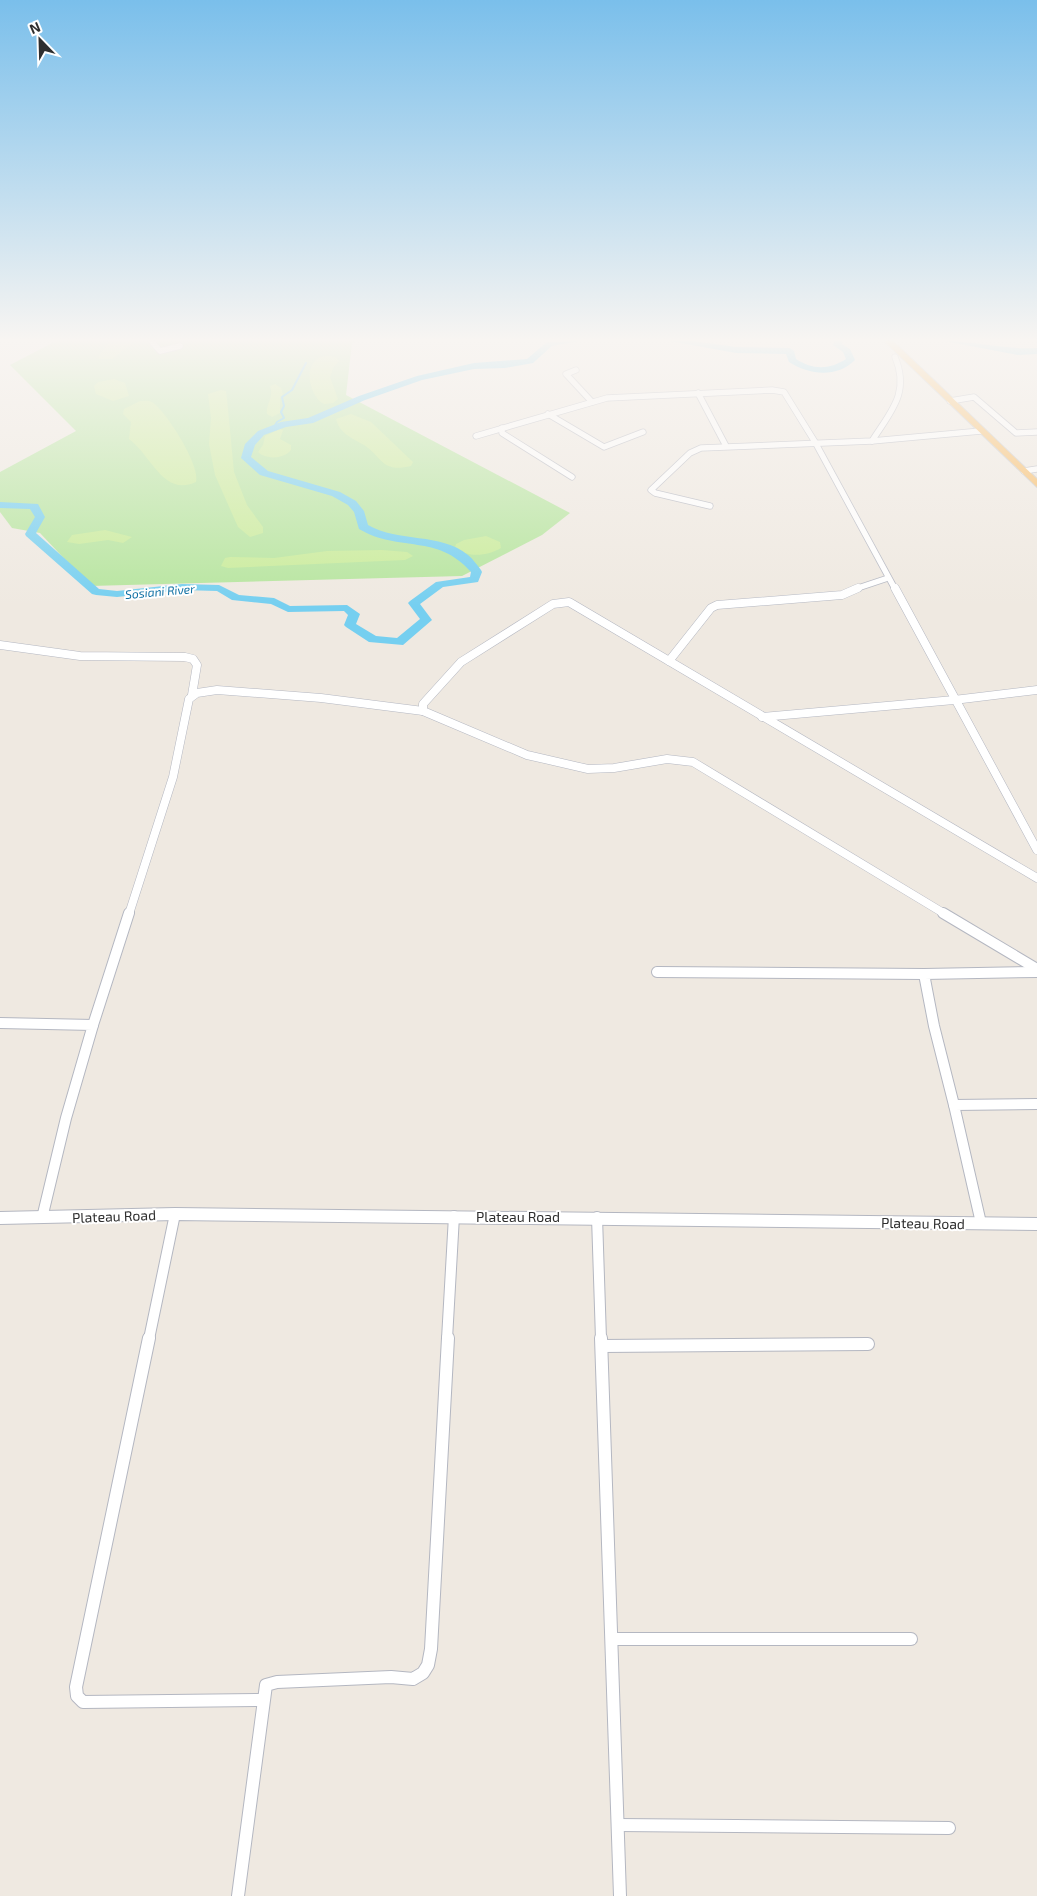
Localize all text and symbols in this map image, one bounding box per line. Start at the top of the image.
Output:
north arrow [15,15,65,65]
text: N [27,18,43,37]
water label: Sosiani River [125,581,196,601]
street label: Plateau Road [72,1206,156,1226]
street label: Plateau Road [476,1208,560,1225]
street label: Plateau Road [881,1214,965,1232]

